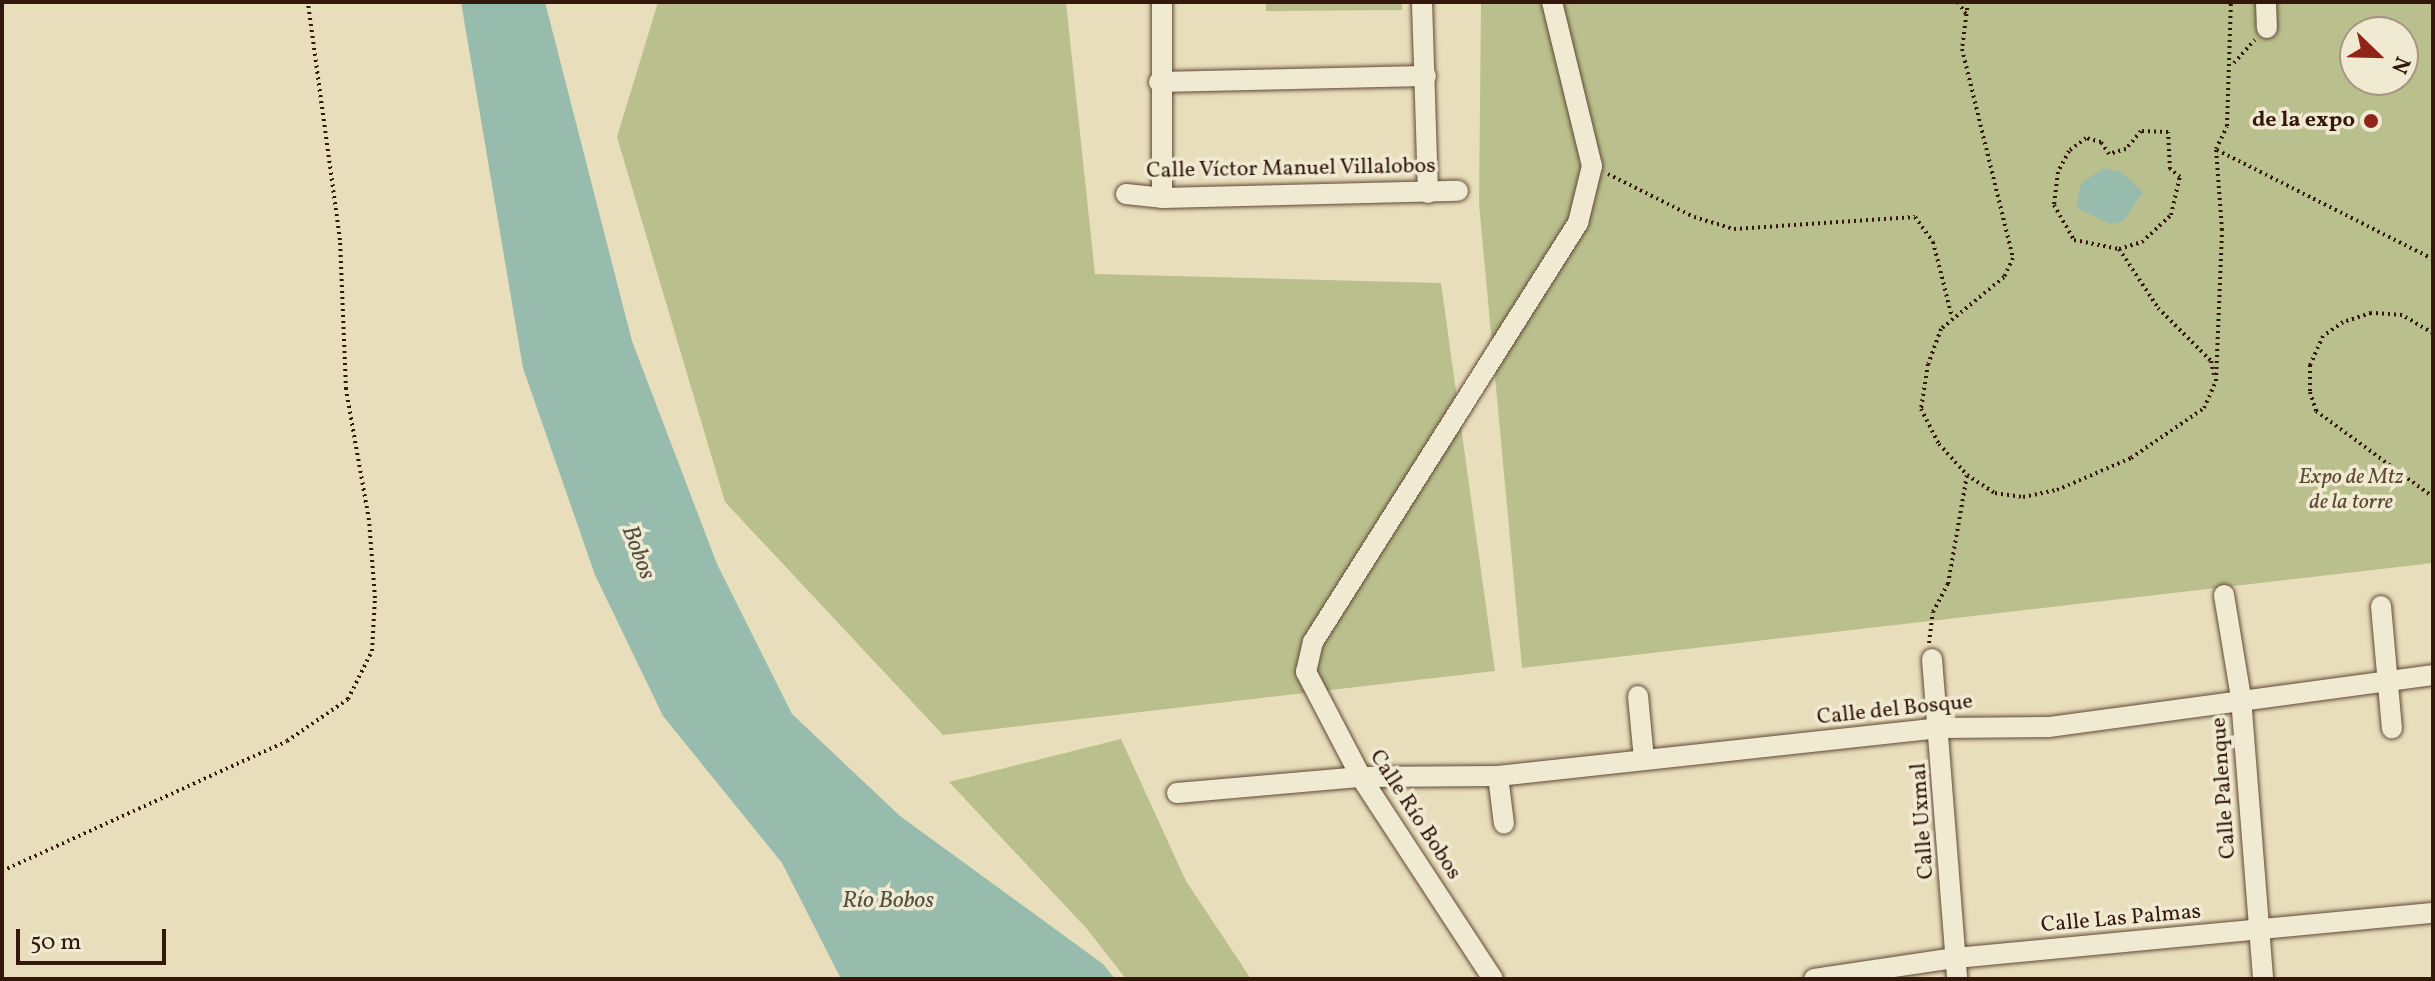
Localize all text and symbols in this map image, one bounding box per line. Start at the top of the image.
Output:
north arrow [2339,16,2419,96]
text: N [2382,51,2417,78]
place label: de la expo [2252,108,2355,134]
marker: de la expo [2362,112,2380,130]
street label: Calle Víctor Manuel Villalobos [1145,153,1437,185]
park label: Expo de Mtz de la torre [2298,464,2404,516]
water label: Bobos [614,522,660,584]
street label: Calle del Bosque [1816,689,1974,731]
street label: Calle Palenque [2206,716,2242,860]
street label: Calle Río Bobos [1363,745,1467,885]
street label: Calle Uxmal [1906,762,1940,880]
water label: Río Bobos [842,888,934,916]
street label: Calle Las Palmas [2040,899,2202,939]
scale bar [20,913,170,963]
text: 50 m [30,926,82,960]

